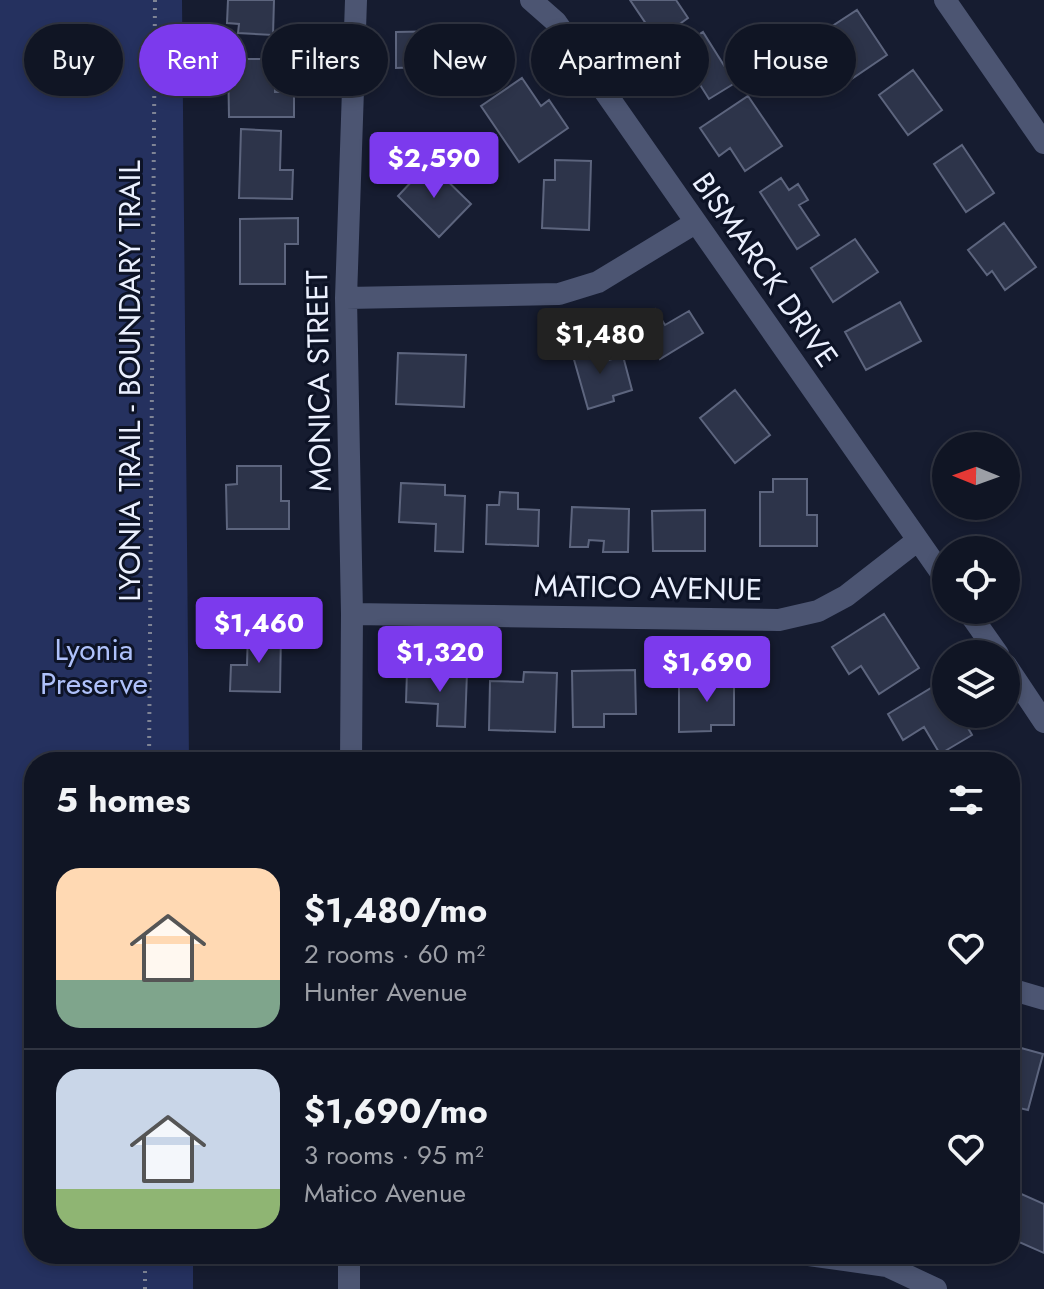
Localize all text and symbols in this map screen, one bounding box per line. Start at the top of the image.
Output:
chip: Buy [24,24,123,96]
chip: Rent [139,24,246,96]
chip: Filters [262,24,388,96]
chip: New [404,24,515,96]
chip: Apartment [531,24,709,96]
chip: House [725,24,856,96]
pin: $2,590 [369,132,499,200]
text: $2,590 [387,139,481,177]
street label: LYONIA TRAIL - BOUNDARY TRAIL [108,160,151,602]
street label: BISMARCK DRIVE [682,164,849,376]
street label: MONICA STREET [295,270,342,492]
pin: $1,480 [535,308,665,376]
text: $1,480 [555,315,645,353]
north arrow [932,432,1020,520]
map controls [932,432,1020,728]
button: locate [932,536,1020,624]
street label: MATICO AVENUE [534,564,762,611]
pin: $1,460 [194,597,324,665]
text: $1,460 [214,604,304,642]
pin: $1,320 [375,626,505,694]
park label: Lyonia Preserve [40,628,148,705]
text: $1,320 [396,633,484,671]
pin: $1,690 [642,636,772,704]
button: layers [932,640,1020,728]
text: $1,690 [662,643,752,681]
text: 5 homes [56,776,190,825]
icon: filters [944,778,988,822]
text: $1,480/mo [304,886,487,935]
icon: home [120,900,216,996]
icon: heart [944,926,988,970]
text: 2 rooms · 60 m² [304,935,485,973]
text: Hunter Avenue [304,973,467,1011]
text: $1,690/mo [304,1087,488,1136]
icon: home [120,1101,216,1197]
icon: heart [944,1127,988,1171]
text: 3 rooms · 95 m² [304,1136,484,1174]
text: Matico Avenue [304,1174,466,1212]

